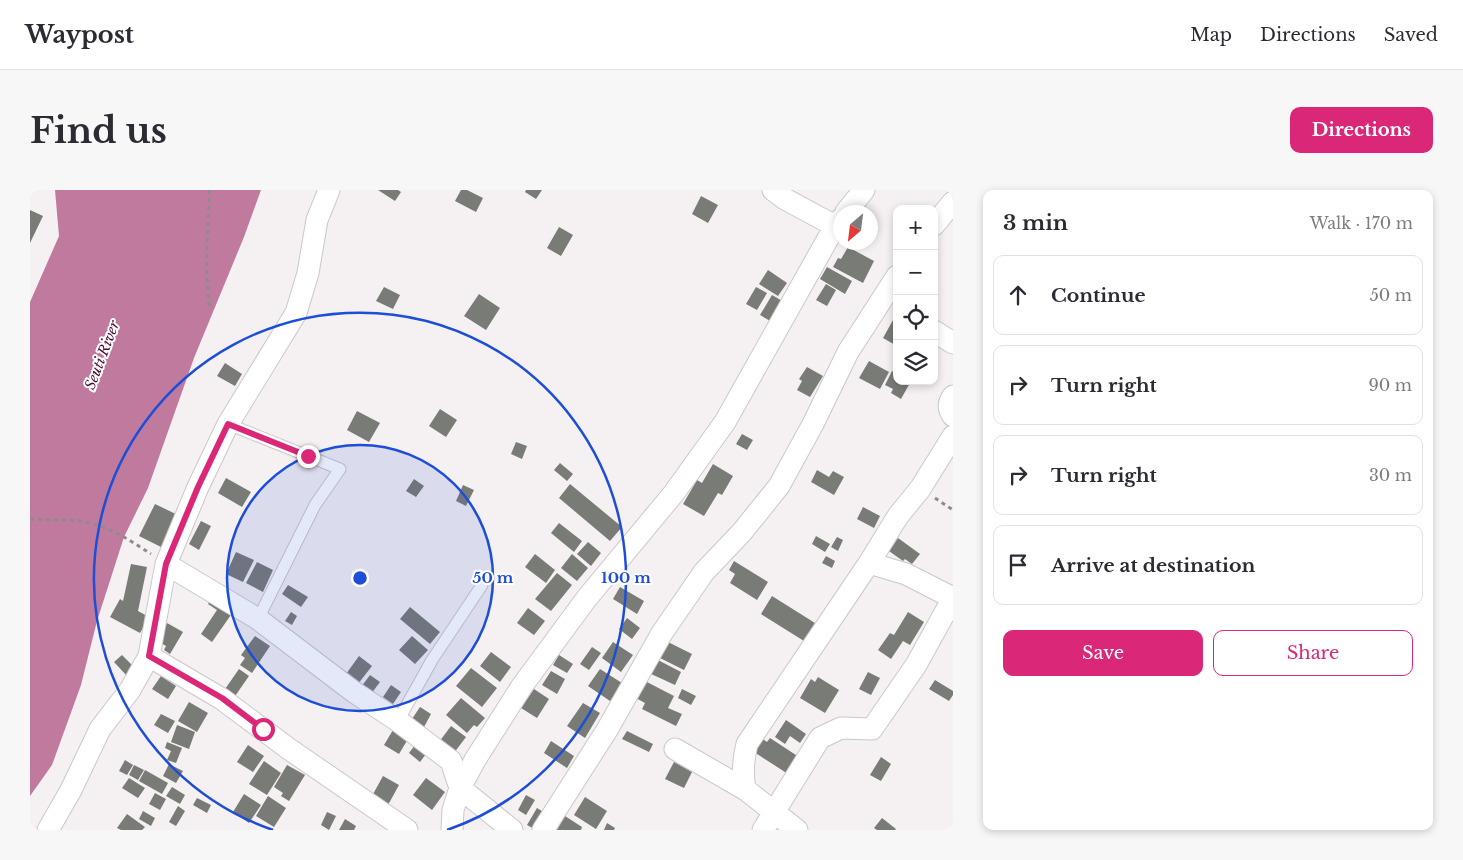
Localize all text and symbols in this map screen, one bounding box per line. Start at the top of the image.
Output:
text: Waypost [25,20,134,49]
text: Map [1190,24,1232,46]
text: Directions [1260,24,1356,46]
text: Saved [1384,24,1438,46]
button: Directions [1290,107,1433,153]
text: Find us [30,109,167,152]
north arrow [833,205,878,250]
map controls [893,205,938,385]
button: + [893,205,938,250]
text: 3 min [1003,210,1068,236]
text: Walk · 170 m [1310,213,1413,233]
button: − [893,250,938,295]
icon: ahead [1004,281,1032,309]
text: Continue [1051,284,1146,307]
text: 50 m [1370,285,1412,305]
button: locate [893,295,938,340]
water label: Seuti River [81,317,124,392]
button: layers [893,340,938,385]
icon: right [1004,371,1032,399]
text: Turn right [1051,374,1157,397]
text: 90 m [1369,375,1412,395]
route end [297,445,320,468]
icon: right [1004,461,1032,489]
text: Turn right [1051,464,1157,487]
text: 30 m [1369,465,1412,485]
icon: arrive [1004,551,1032,579]
text: Arrive at destination [1051,554,1255,577]
text: 50 m [473,568,514,587]
text: 100 m [601,568,651,587]
centre of rings [351,569,369,587]
button: Save [1003,630,1203,676]
button: Share [1213,630,1413,676]
route start [252,718,275,741]

